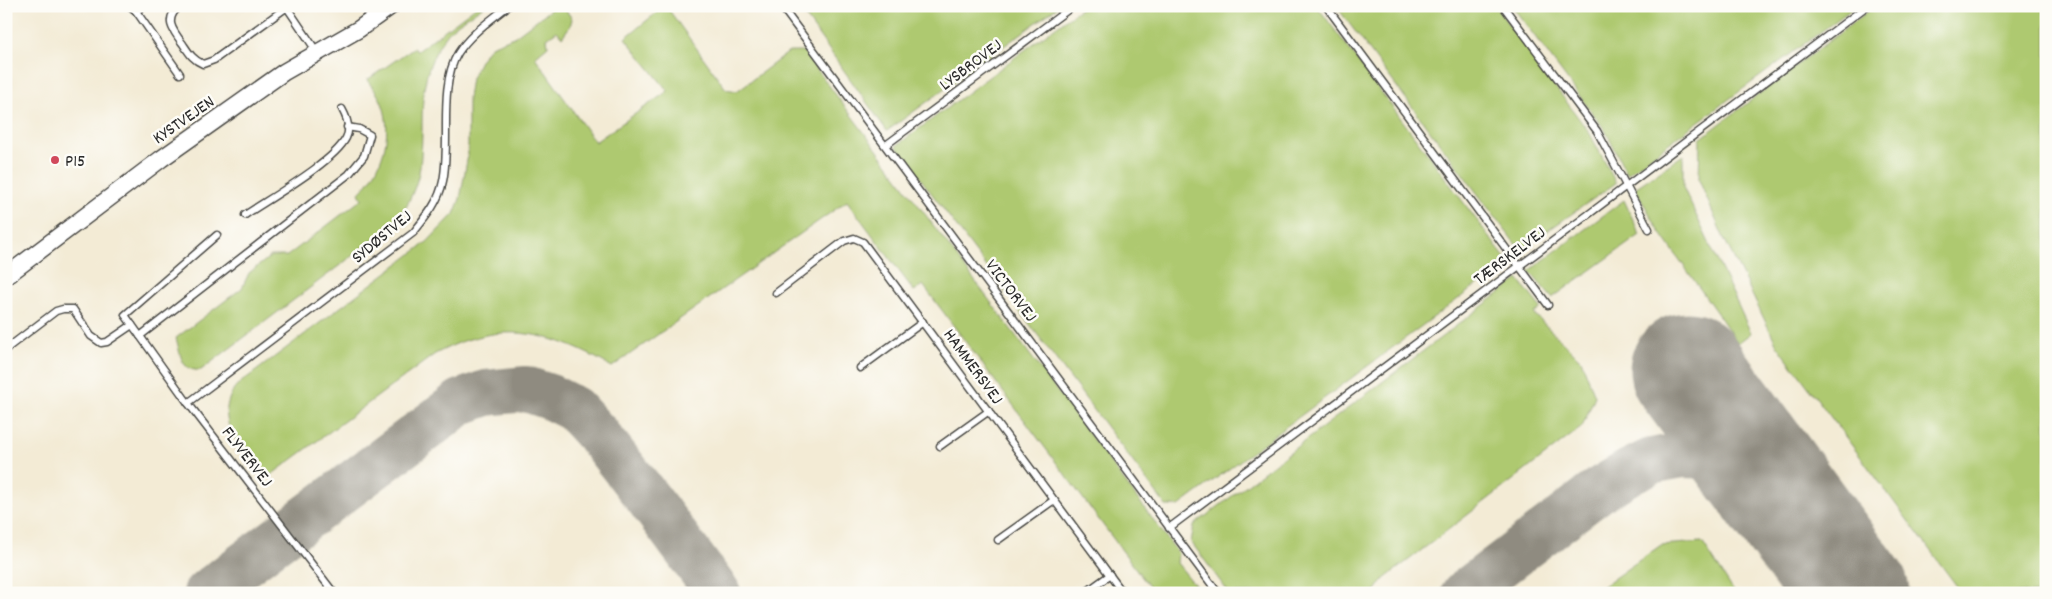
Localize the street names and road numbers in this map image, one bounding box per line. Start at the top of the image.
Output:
street label: LYSBROVEJ [935,34,1008,98]
street label: KYSTVEJEN [148,91,220,152]
street label: SYDØSTVEJ [347,205,418,271]
street label: TÆRSKELVEJ [1469,221,1552,293]
street label: VICTORVEJ [978,255,1042,328]
street label: HAMMERSVEJ [936,324,1008,411]
street label: FLYVERVEJ [214,422,278,493]

